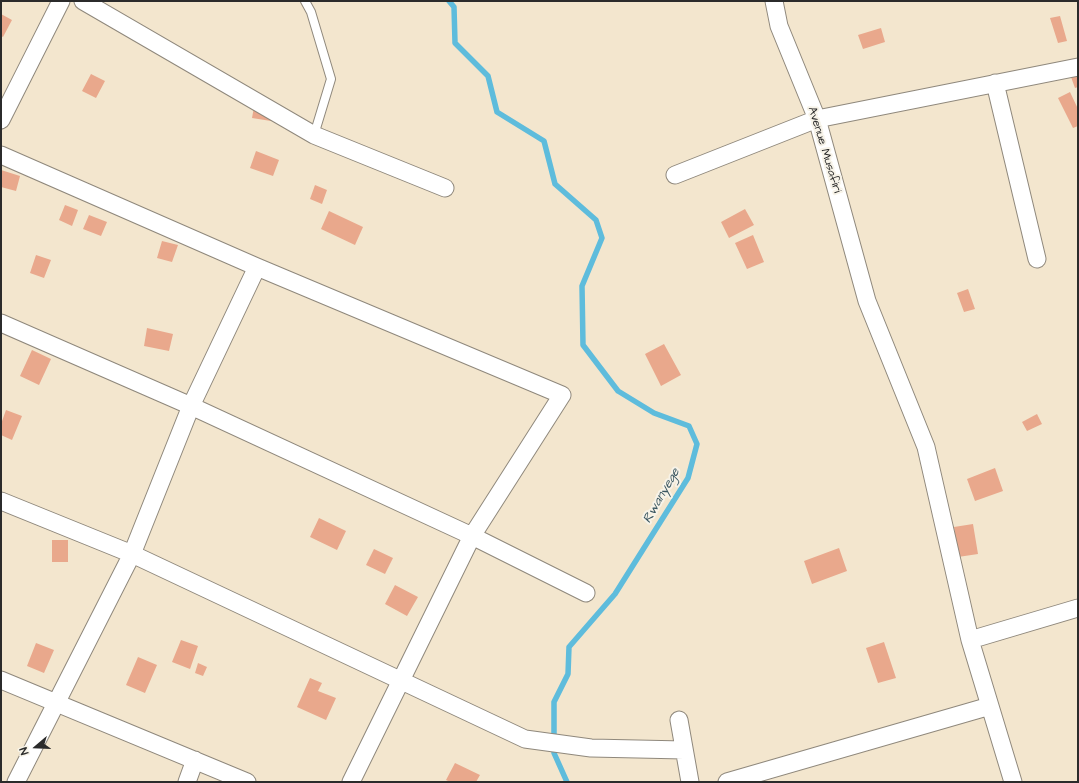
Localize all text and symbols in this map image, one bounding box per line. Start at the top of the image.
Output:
street label: Avenue Musafiri [804,105,844,195]
water label: Rwanyege [640,466,684,526]
north arrow [16,727,56,767]
text: N [16,745,32,757]

